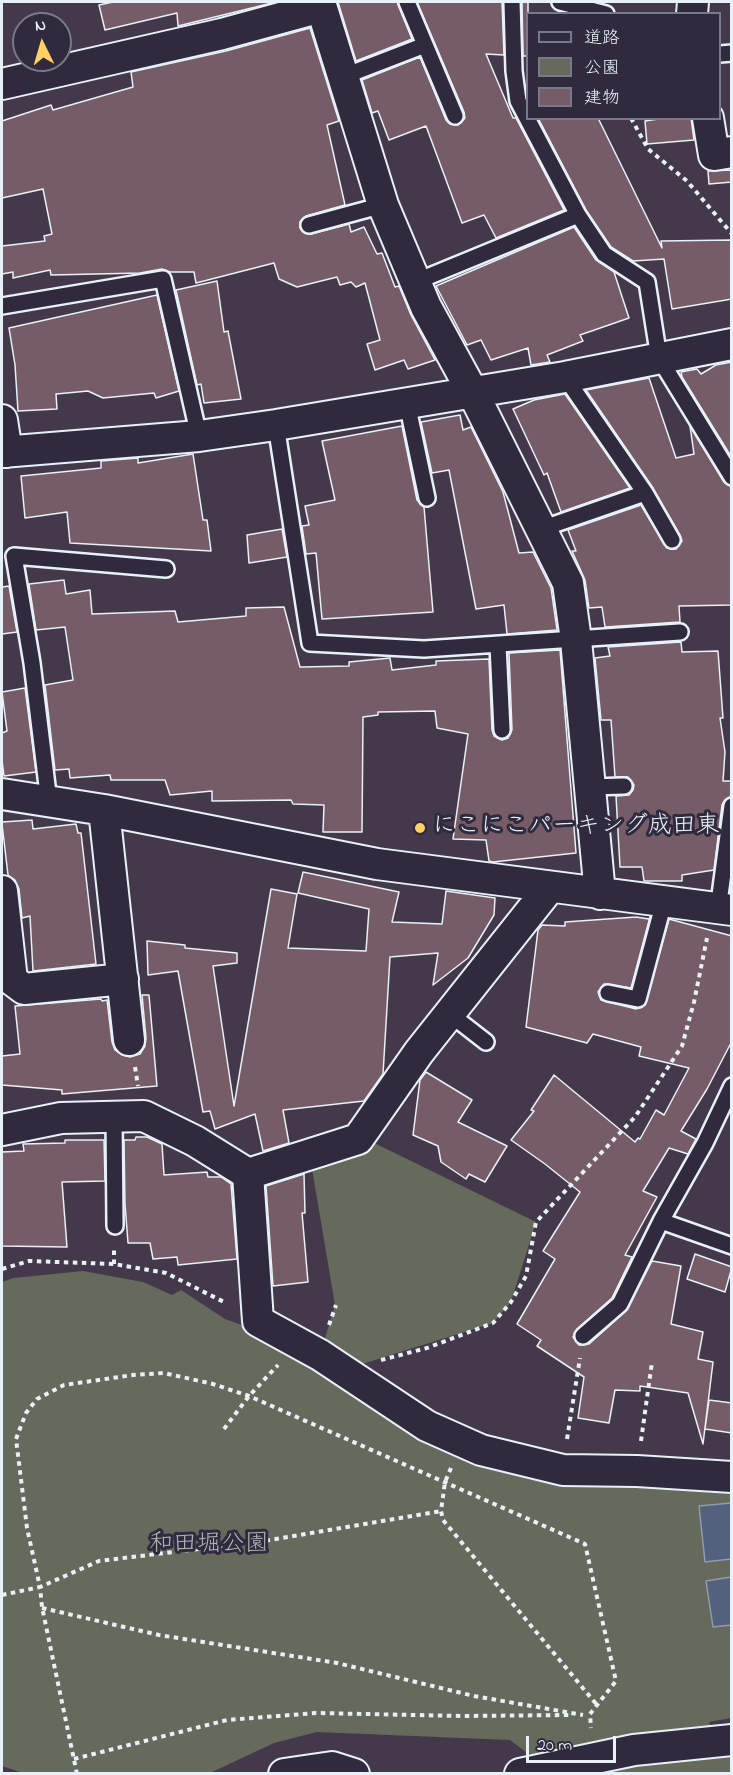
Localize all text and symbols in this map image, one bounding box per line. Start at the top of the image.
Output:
north arrow [12,12,72,72]
legend [526,12,721,120]
text: N [34,14,47,38]
text: 道路 [584,26,620,52]
text: 公園 [584,56,620,82]
text: 建物 [584,86,620,112]
place label: にこにこパーキング成田東 [432,814,720,842]
marker: にこにこパーキング成田東 [413,821,427,835]
park label: 和田堀公園 [149,1532,269,1560]
scale bar [529,1724,619,1762]
text: 20 m [537,1733,572,1759]

